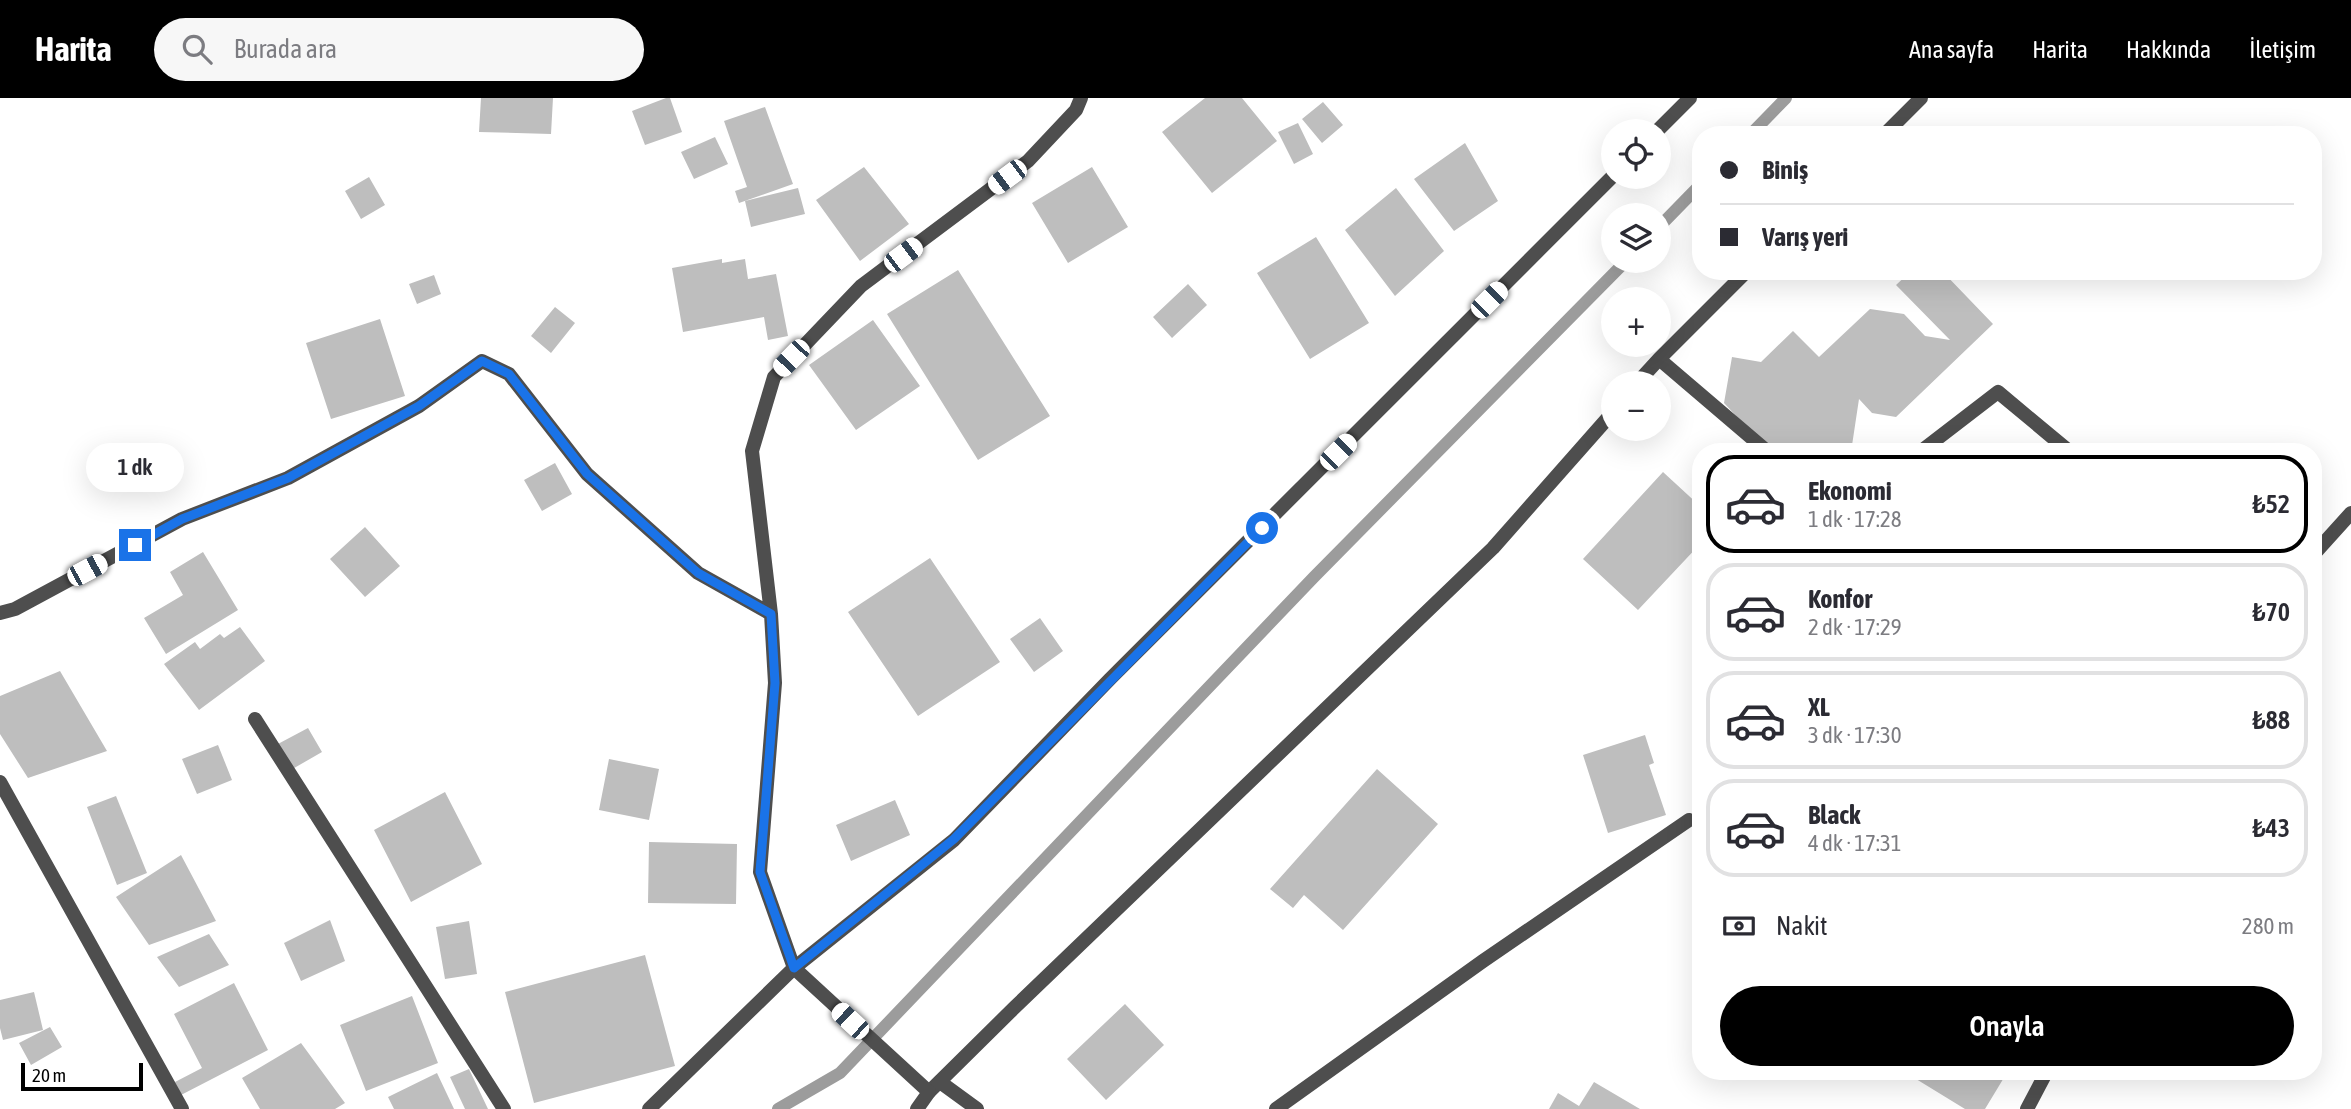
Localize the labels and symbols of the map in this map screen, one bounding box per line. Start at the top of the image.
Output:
car [984,156,1031,198]
car [880,234,927,276]
car [1467,278,1512,322]
car [769,336,814,380]
car [1316,430,1361,474]
callout: 1 dk [86,444,184,492]
route start [1246,512,1278,544]
route end [119,529,151,561]
car [64,551,111,589]
car [828,999,873,1043]
scale bar [21,1060,144,1092]

